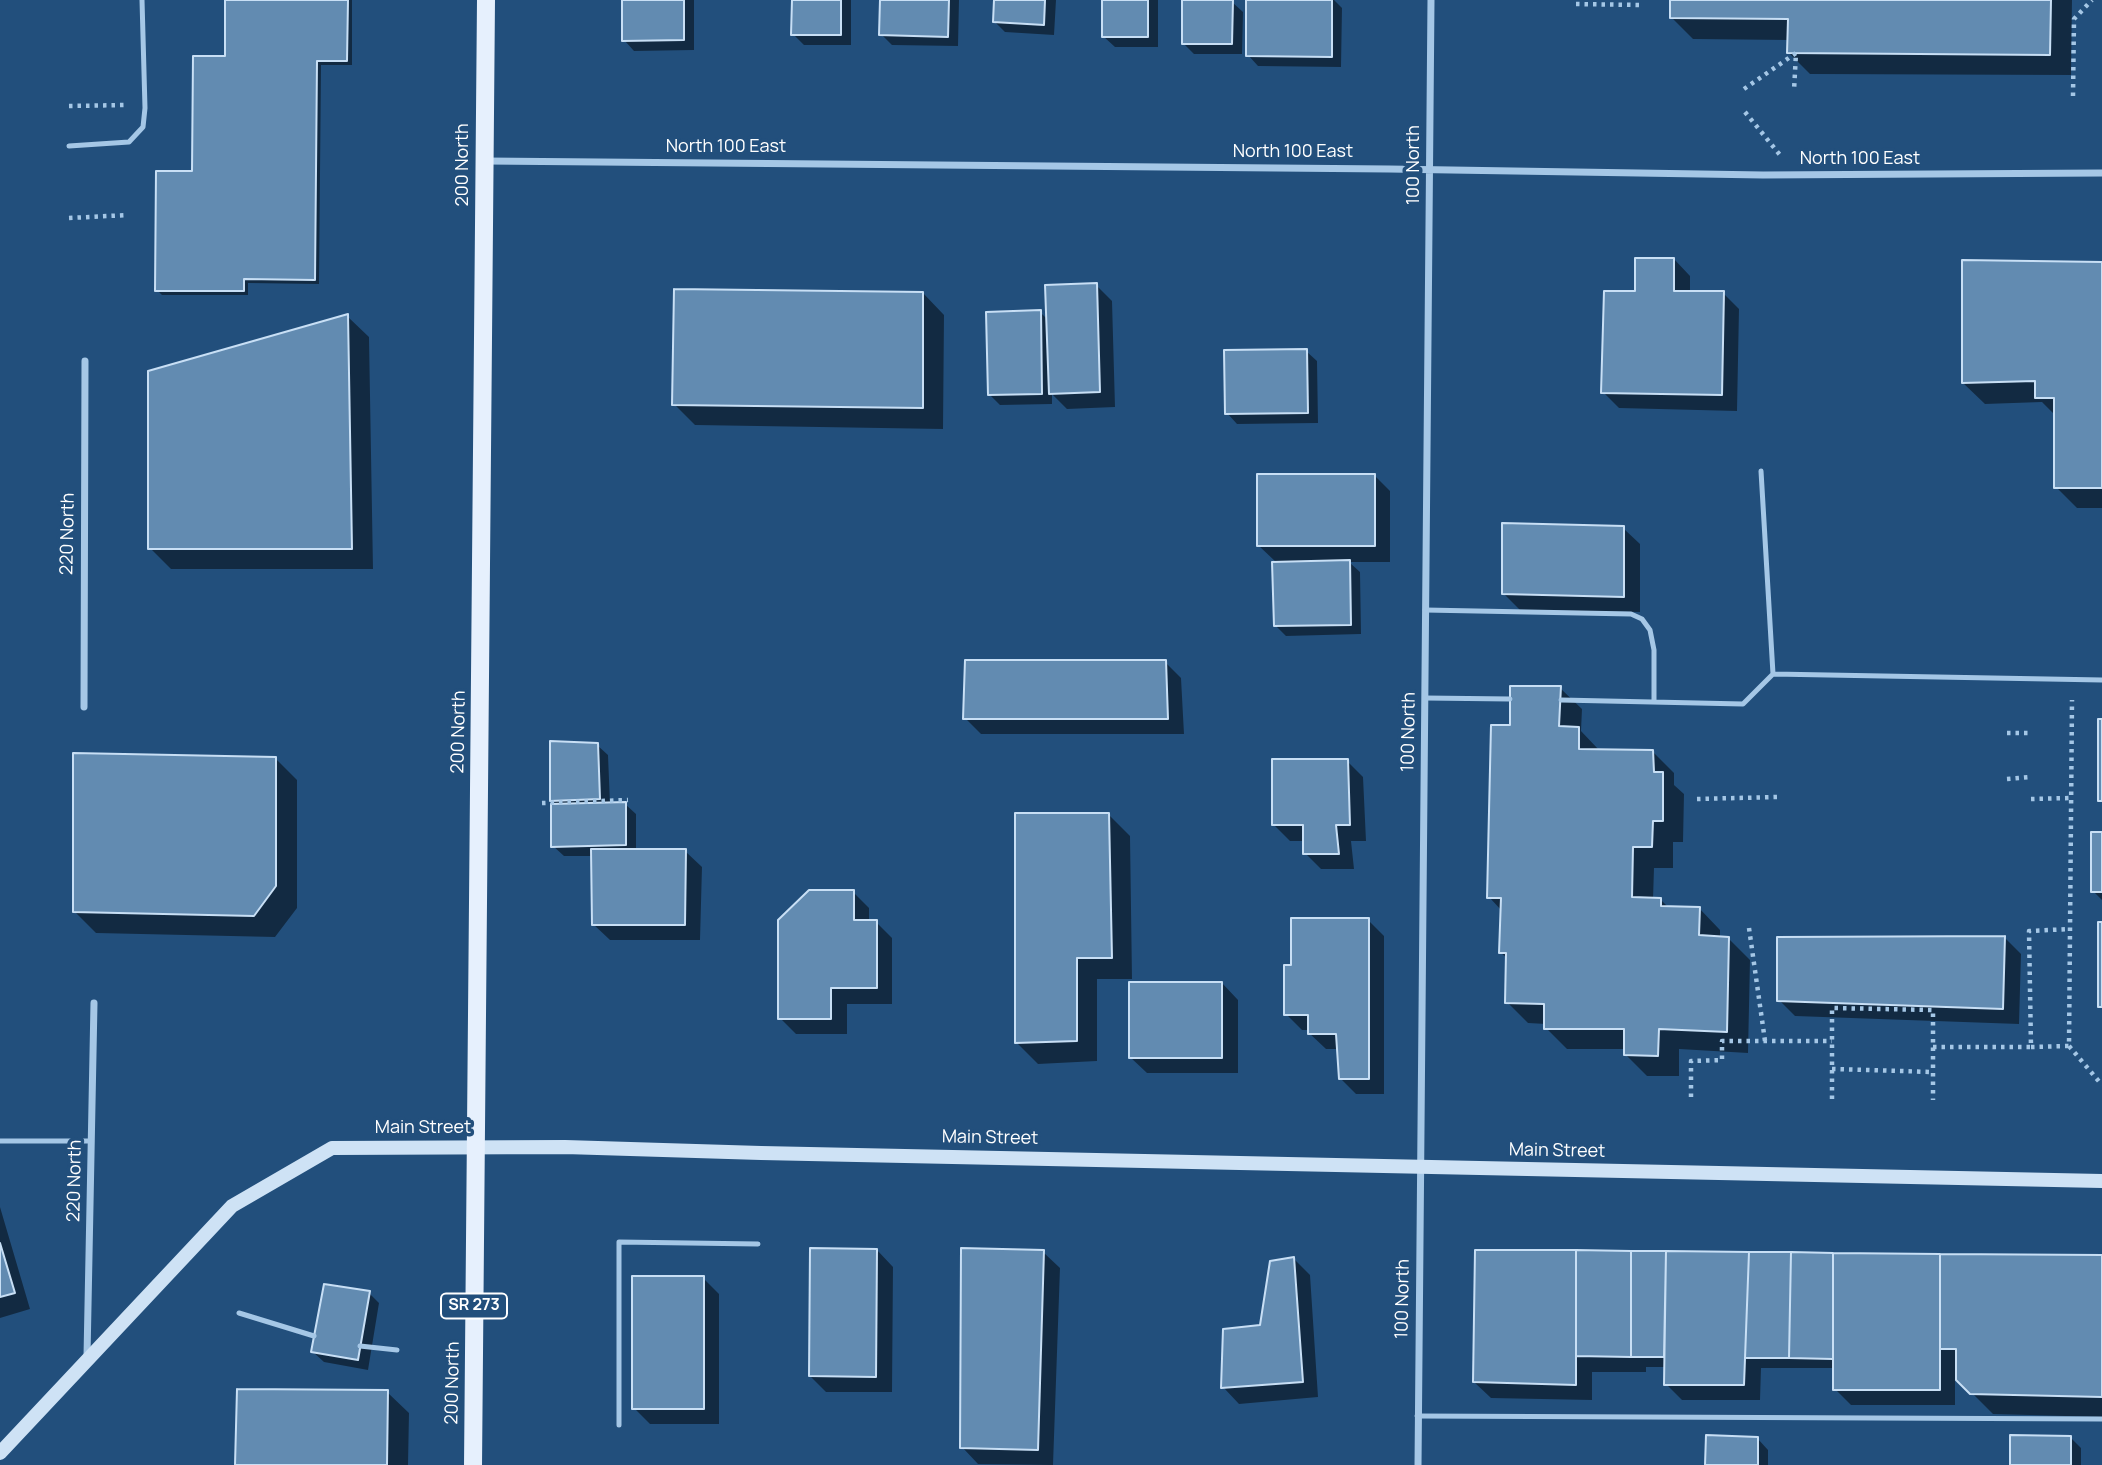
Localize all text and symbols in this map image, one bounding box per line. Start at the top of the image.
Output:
street label: 200 North [452,123,474,207]
street label: 100 North [1403,125,1425,205]
street label: North 100 East [666,136,786,158]
street label: North 100 East [1233,141,1353,163]
street label: North 100 East [1800,148,1920,170]
street label: 220 North [56,493,80,575]
street label: 200 North [447,690,471,774]
street label: 100 North [1398,692,1420,772]
street label: Main Street [375,1117,471,1139]
street label: Main Street [942,1126,1038,1150]
street label: Main Street [1509,1139,1605,1163]
street label: 220 North [63,1140,87,1222]
street label: 100 North [1392,1259,1414,1339]
road number: SR 273 [441,1294,507,1318]
street label: 200 North [441,1341,465,1425]

